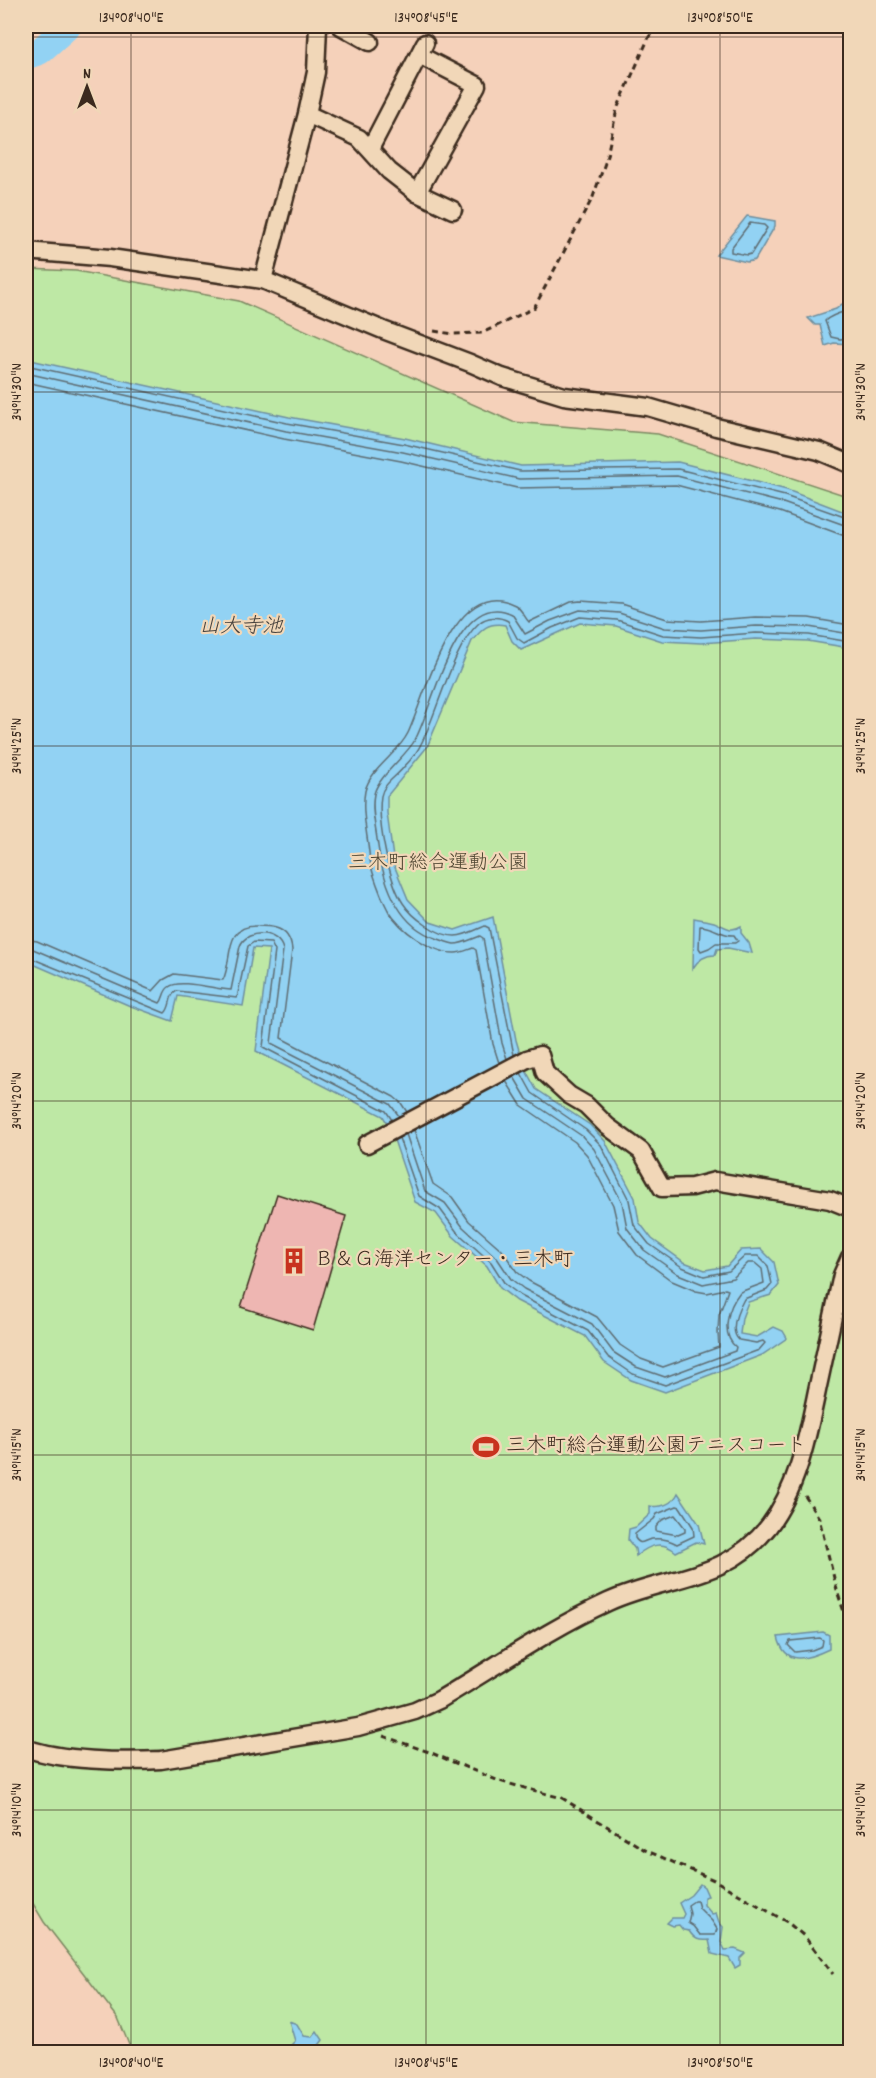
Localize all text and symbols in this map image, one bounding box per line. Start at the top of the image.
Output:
text: 134°08'40"E [99,8,164,30]
text: 134°08'45"E [394,8,458,30]
text: 134°08'50"E [687,8,753,30]
north arrow [57,57,117,117]
text: N [83,63,91,86]
text: 34°14'30"N [7,363,29,421]
text: 34°14'30"N [851,363,873,421]
water label: 山大寺池 [199,613,284,643]
text: 34°14'25"N [7,718,29,774]
text: 34°14'25"N [851,718,873,774]
park label: 三木町総合運動公園 [348,850,528,878]
text: 34°14'20"N [7,1072,29,1130]
text: 34°14'20"N [851,1072,873,1130]
building icon: Ｂ＆Ｇ海洋センター・三木町 [279,1246,309,1276]
place label: Ｂ＆Ｇ海洋センター・三木町 [314,1247,573,1275]
text: 34°14'15"N [7,1428,29,1482]
text: 34°14'15"N [851,1428,873,1482]
sports icon: 三木町総合運動公園テニスコート [471,1432,501,1462]
place label: 三木町総合運動公園テニスコート [506,1433,806,1461]
text: 34°14'10"N [7,1783,29,1837]
text: 34°14'10"N [851,1783,873,1837]
text: 134°08'40"E [99,2053,164,2075]
text: 134°08'45"E [394,2053,458,2075]
text: 134°08'50"E [687,2053,753,2075]

